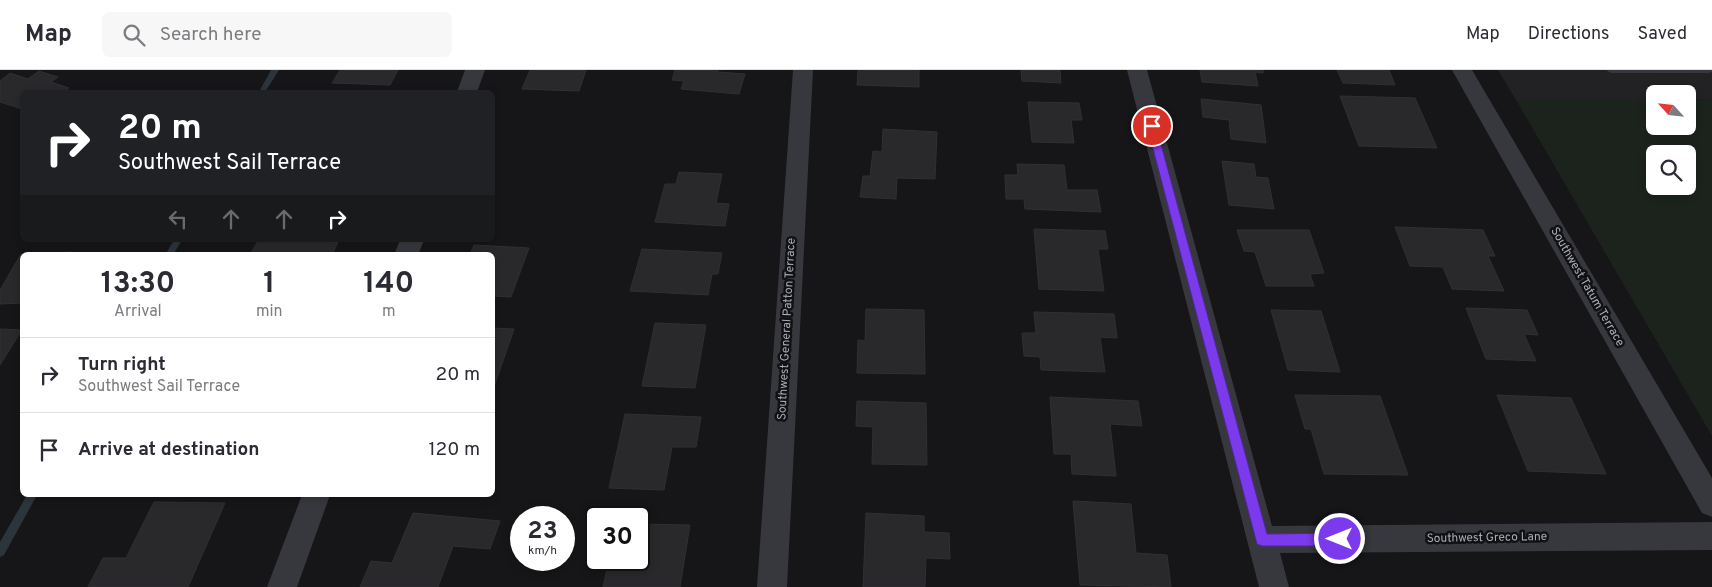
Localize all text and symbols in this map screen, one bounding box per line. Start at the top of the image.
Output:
search box [102,12,452,57]
text: Map [25,20,72,50]
icon: search [120,21,148,49]
text: Search here [160,23,261,47]
text: Map [1466,23,1500,46]
text: Directions [1528,23,1610,46]
text: Saved [1638,23,1687,46]
north arrow [1646,85,1696,135]
map controls [1646,85,1696,195]
pin [1131,105,1173,147]
text: 20 m [118,107,202,151]
icon: right [35,110,100,175]
icon: arrive [1138,112,1166,140]
button: search [1646,145,1696,195]
text: Southwest Sail Terrace [118,150,341,177]
icon: left [164,205,192,233]
icon: ahead [217,205,245,233]
icon: ahead [270,205,298,233]
icon: right [323,205,351,233]
street label: Southwest Tatum Terrace [1546,225,1628,349]
street label: Southwest General Patton Terrace [774,237,800,421]
text: 13:30 [101,266,175,303]
text: 1 [263,266,275,303]
text: 140 [363,266,414,303]
text: Arrival [114,302,162,322]
text: min [256,302,283,322]
text: m [382,302,396,322]
text: Turn right [78,353,166,377]
icon: right [35,361,63,389]
text: 20 m [436,363,480,387]
text: Southwest Sail Terrace [78,377,240,397]
icon: arrive [35,436,63,464]
text: Arrive at destination [78,438,259,462]
text: 120 m [429,438,480,462]
speed limit sign: 30 [585,506,650,571]
position arrow [1313,512,1365,564]
text: 23 [527,516,558,548]
street label: Southwest Greco Lane [1427,529,1547,547]
text: km/h [528,543,557,559]

